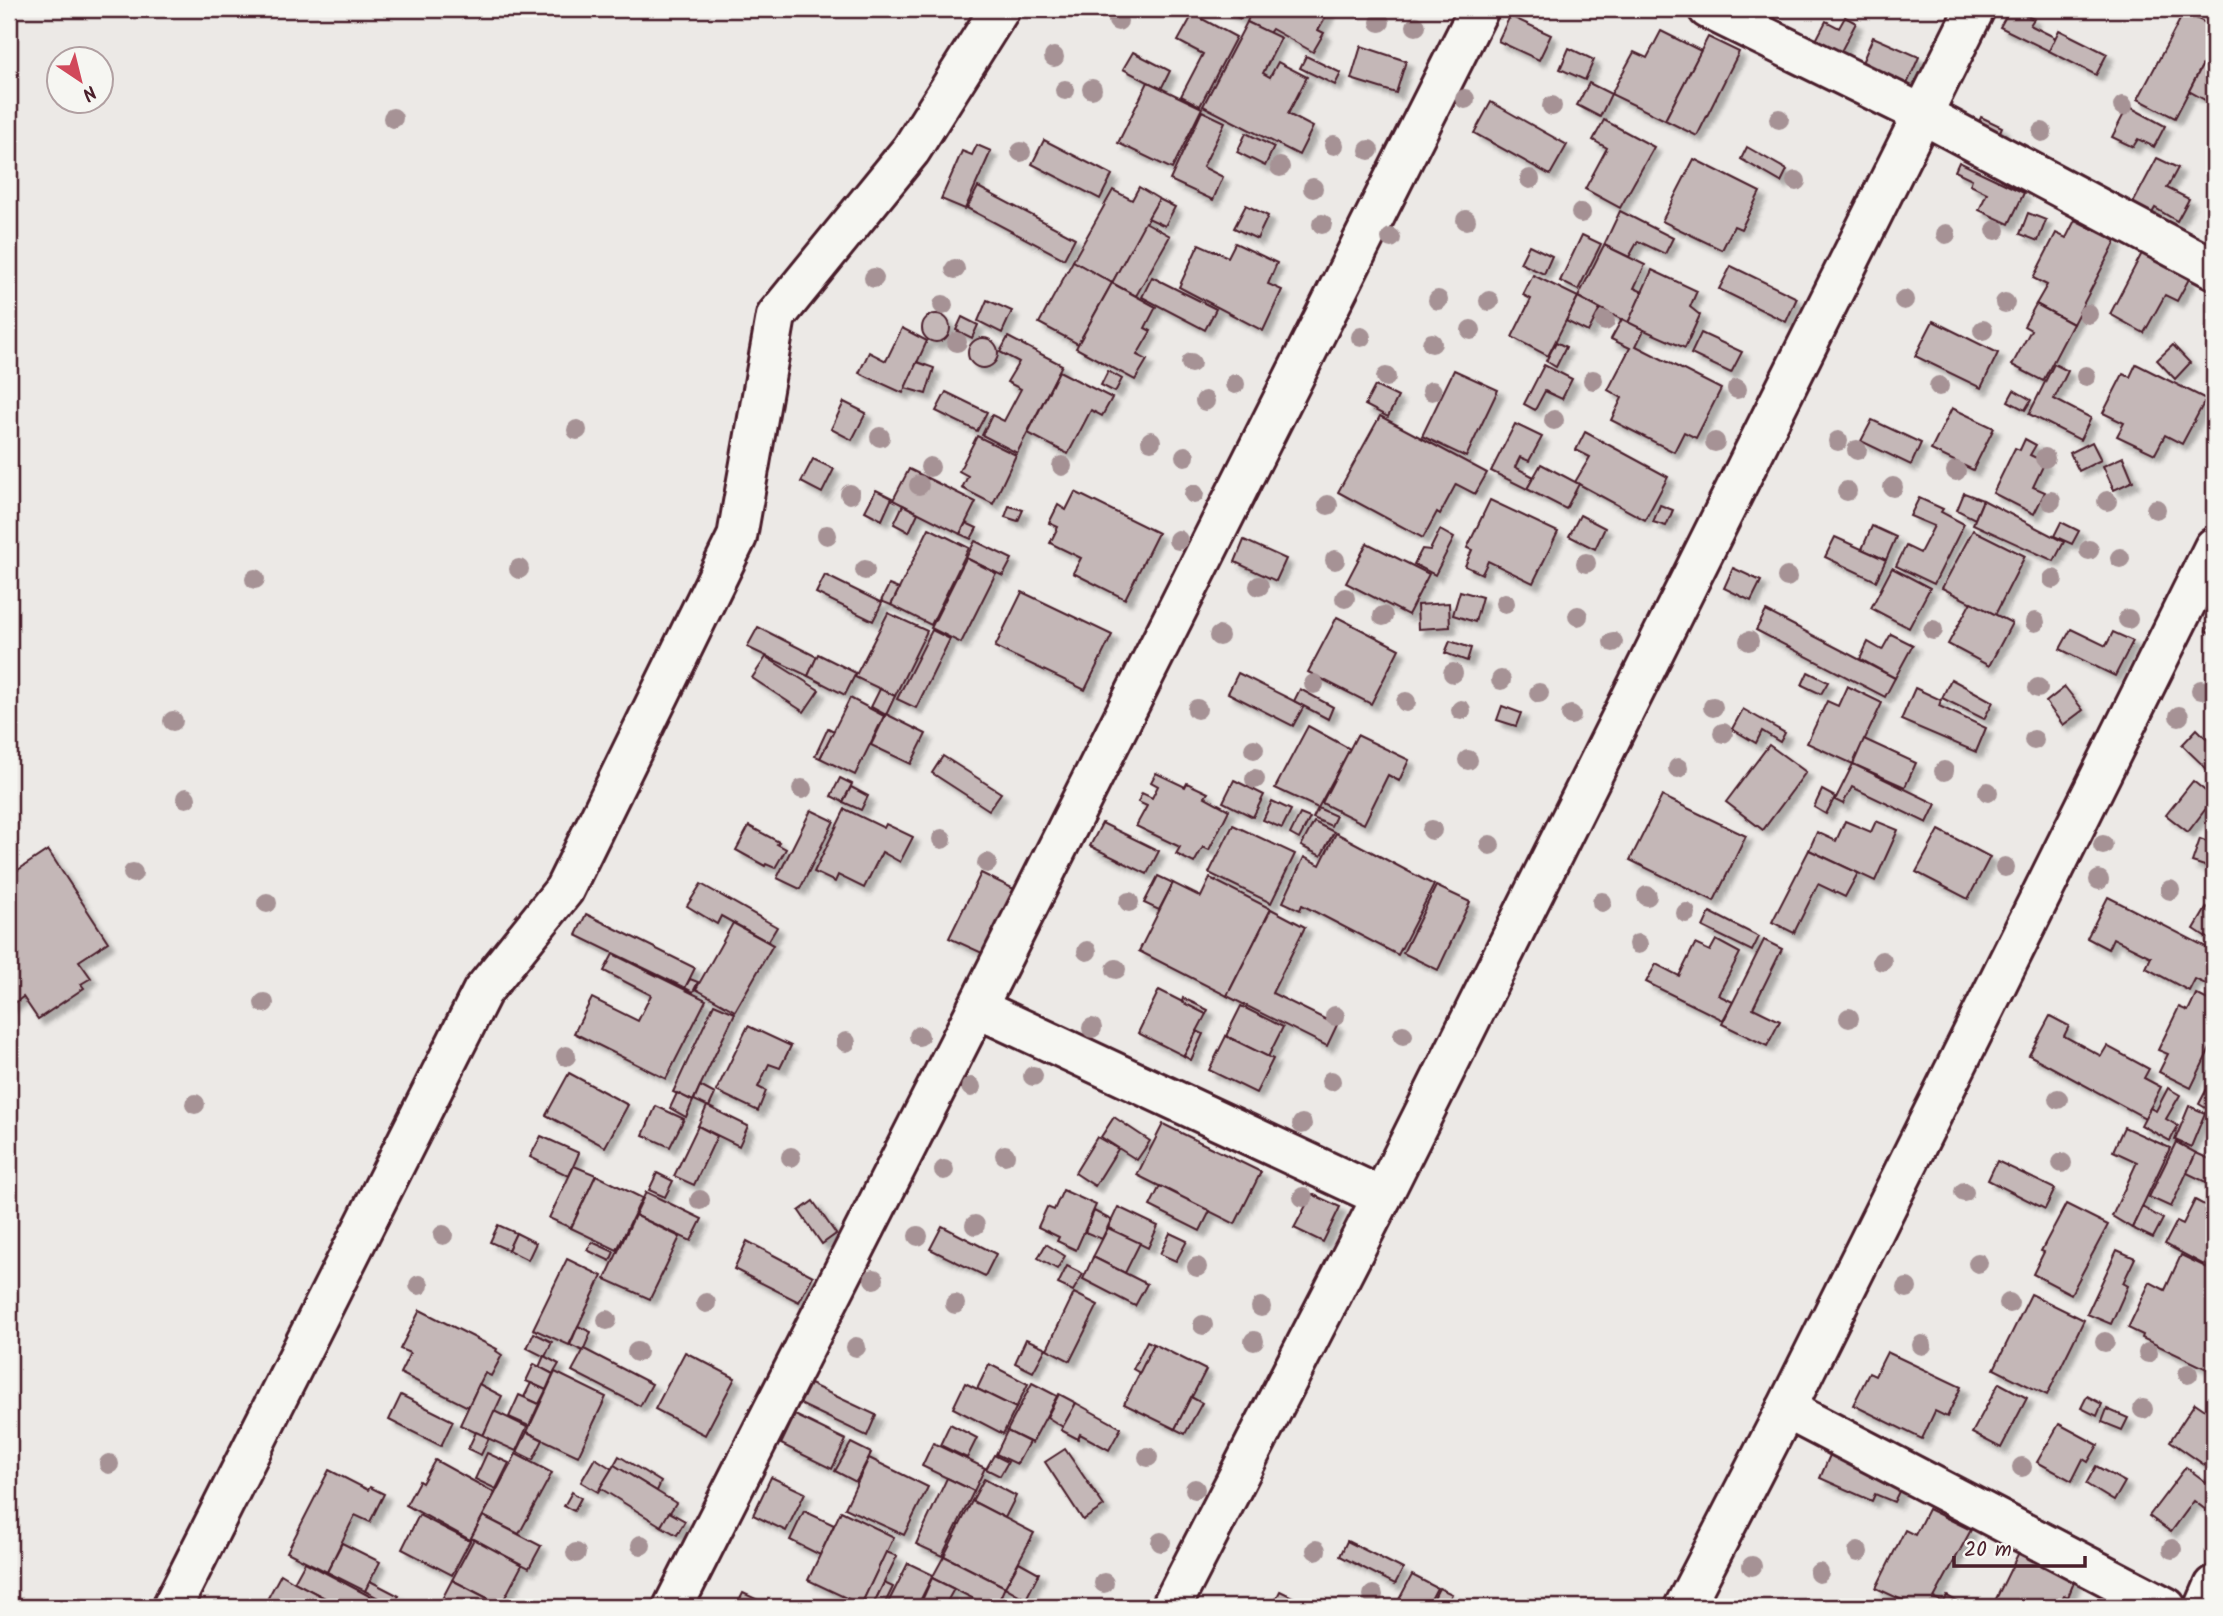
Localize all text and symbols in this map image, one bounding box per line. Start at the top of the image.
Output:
north arrow [46,46,116,116]
text: N [75,77,102,108]
scale bar [1954,1525,2085,1569]
text: 20 m [1964,1534,2012,1567]

